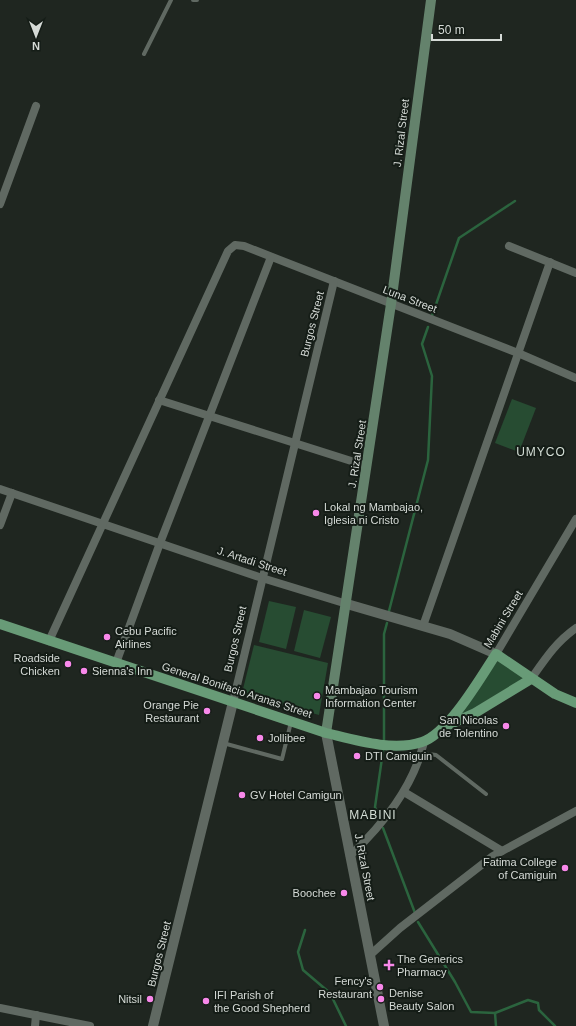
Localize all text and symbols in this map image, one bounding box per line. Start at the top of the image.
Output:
north arrow [16,16,56,56]
scale bar [432,16,501,42]
text: 50 m [438,23,465,37]
text: N [32,40,40,52]
street label: J. Rizal Street [391,98,411,168]
street label: Luna Street [381,283,439,315]
street label: Burgos Street [298,290,326,358]
street label: J. Rizal Street [346,419,368,489]
district label: UMYCO [516,445,566,459]
place label: Lokal ng Mambajao, Iglesia ni Cristo [324,501,423,526]
marker: Lokal ng Mambajao, Iglesia ni Cristo [311,508,321,518]
street label: J. Artadi Street [216,544,288,578]
street label: Mabini Street [481,588,525,650]
street label: Burgos Street [222,605,248,673]
place label: Cebu Pacific Airlines [115,625,177,650]
marker: Cebu Pacific Airlines [102,632,112,642]
place label: Roadside Chicken [14,652,60,677]
marker: Roadside Chicken [63,659,73,669]
street label: General Bonifacio Aranas Street [160,660,314,720]
place label: Sienna's Inn [92,665,152,677]
marker: Sienna's Inn [79,666,89,676]
place label: Mambajao Tourism Information Center [325,684,418,709]
marker: Mambajao Tourism Information Center [312,691,322,701]
place label: Orange Pie Restaurant [143,699,199,724]
marker: Orange Pie Restaurant [202,706,212,716]
place label: San Nicolas de Tolentino [439,714,498,739]
marker: San Nicolas de Tolentino [501,721,511,731]
place label: Jollibee [268,732,305,744]
marker: Jollibee [255,733,265,743]
place label: DTI Camiguin [365,750,432,762]
marker: DTI Camiguin [352,751,362,761]
place label: GV Hotel Camigun [250,789,342,801]
marker: GV Hotel Camigun [237,790,247,800]
district label: MABINI [349,808,397,822]
street label: J. Rizal Street [353,832,377,902]
place label: Fatima College of Camiguin [483,856,557,881]
marker: Fatima College of Camiguin [560,863,570,873]
place label: Boochee [293,887,336,899]
marker: Boochee [339,888,349,898]
street label: Burgos Street [145,920,173,988]
place label: The Generics Pharmacy [397,953,464,978]
marker: The Generics Pharmacy [384,960,394,970]
place label: Fency's Restaurant [318,975,372,1000]
marker: Fency's Restaurant [375,982,385,992]
place label: Denise Beauty Salon [389,987,454,1012]
place label: IFI Parish of the Good Shepherd [214,989,310,1014]
place label: Nitsil [118,993,142,1005]
marker: Nitsil [145,994,155,1004]
marker: Denise Beauty Salon [376,994,386,1004]
marker: IFI Parish of the Good Shepherd [201,996,211,1006]

